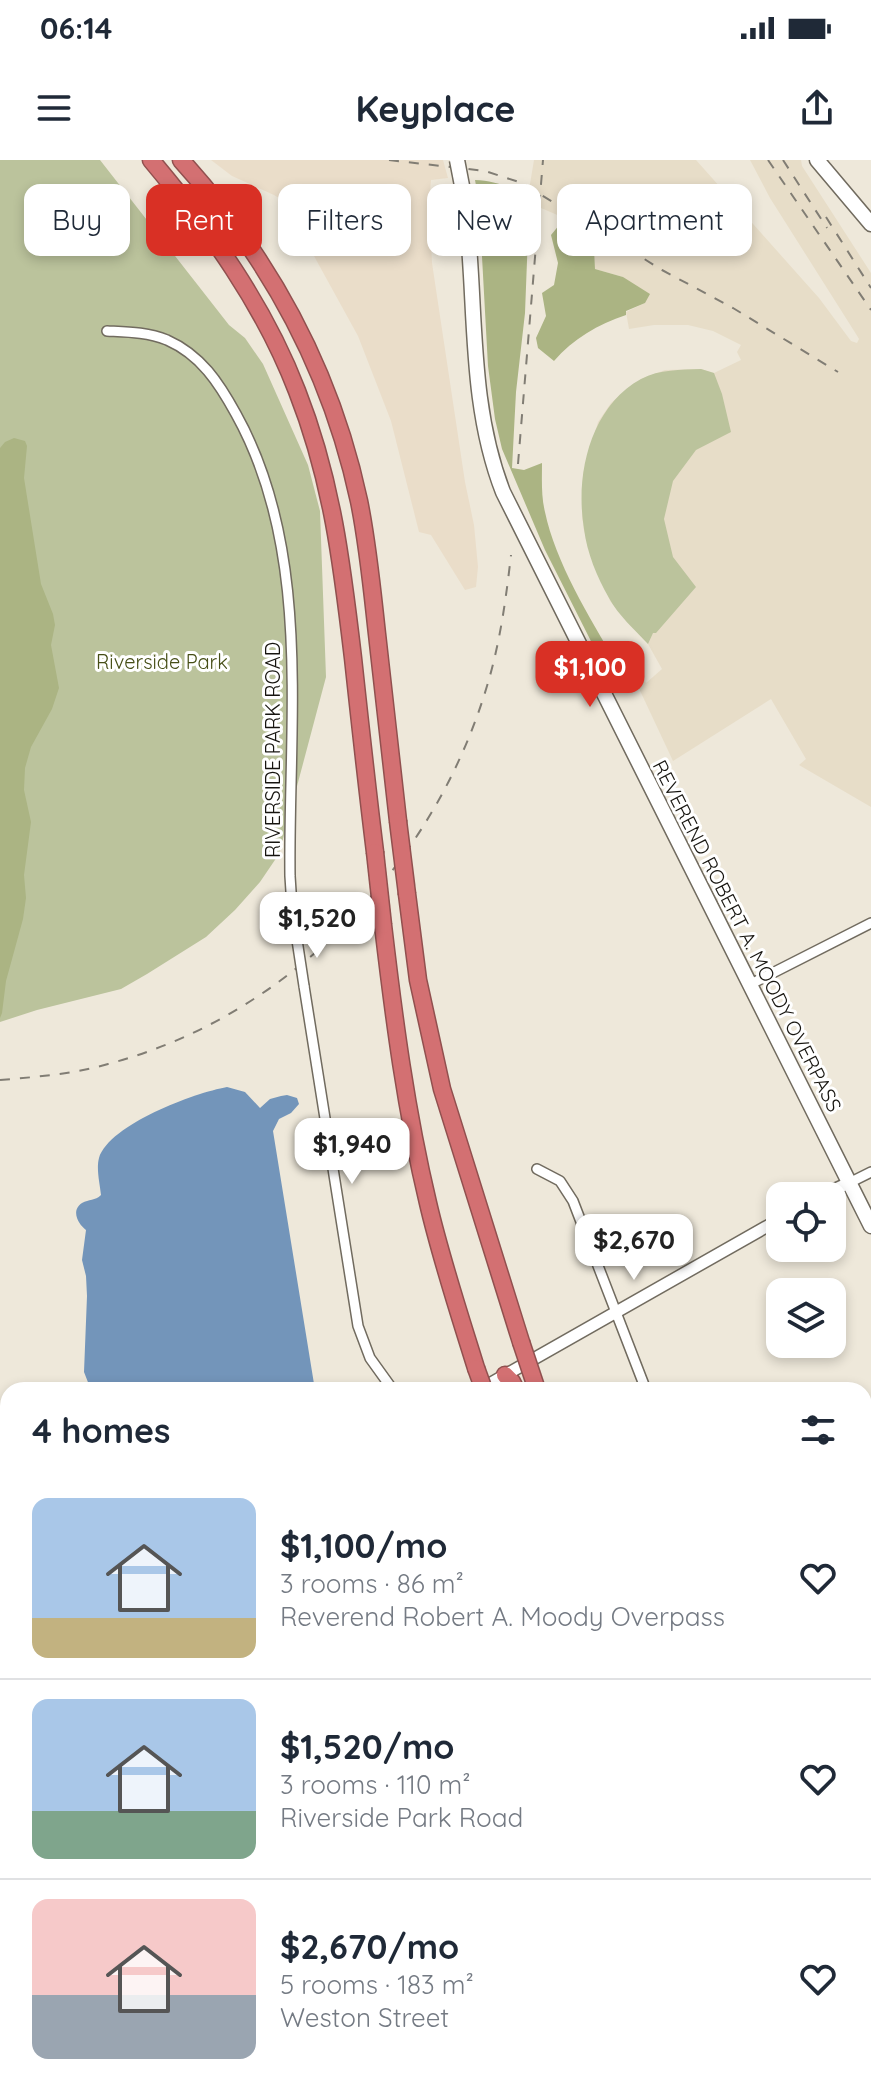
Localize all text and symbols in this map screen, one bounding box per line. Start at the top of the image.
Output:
text: 06:14 [40,9,113,47]
icon: menu [32,86,76,130]
text: Keyplace [356,86,515,131]
icon: share [795,86,839,130]
chip: Buy [24,184,130,256]
chip: Rent [146,184,262,256]
chip: Filters [278,184,411,256]
chip: New [427,184,541,256]
chip: Apartment [557,184,752,256]
pin: $1,100 [525,641,655,709]
street label: RIVERSIDE PARK ROAD [260,642,285,858]
park label: Riverside Park [96,649,228,674]
text: $1,100 [553,650,627,683]
street label: REVEREND ROBERT A. MOODY OVERPASS [647,756,847,1116]
pin: $1,520 [252,892,382,960]
text: $1,520 [278,901,356,934]
pin: $1,940 [287,1118,417,1186]
text: $1,940 [313,1127,391,1160]
map controls [766,1182,846,1358]
button: locate [766,1182,846,1262]
pin: $2,670 [569,1214,699,1282]
text: $2,670 [593,1223,675,1256]
button: layers [766,1278,846,1358]
icon: filters [796,1408,840,1452]
text: 4 homes [32,1409,170,1452]
text: $1,100/mo [280,1524,447,1567]
icon: home [96,1530,192,1626]
icon: heart [796,1556,840,1600]
text: 3 rooms · 86 m² [280,1567,464,1600]
text: Reverend Robert A. Moody Overpass [280,1600,725,1633]
text: $1,520/mo [280,1725,455,1768]
icon: home [96,1731,192,1827]
icon: heart [796,1757,840,1801]
text: 3 rooms · 110 m² [280,1768,471,1801]
text: Riverside Park Road [280,1801,523,1834]
text: $2,670/mo [280,1925,459,1968]
icon: home [96,1931,192,2027]
icon: heart [796,1957,840,2001]
text: 5 rooms · 183 m² [280,1968,474,2001]
text: Weston Street [280,2001,449,2034]

